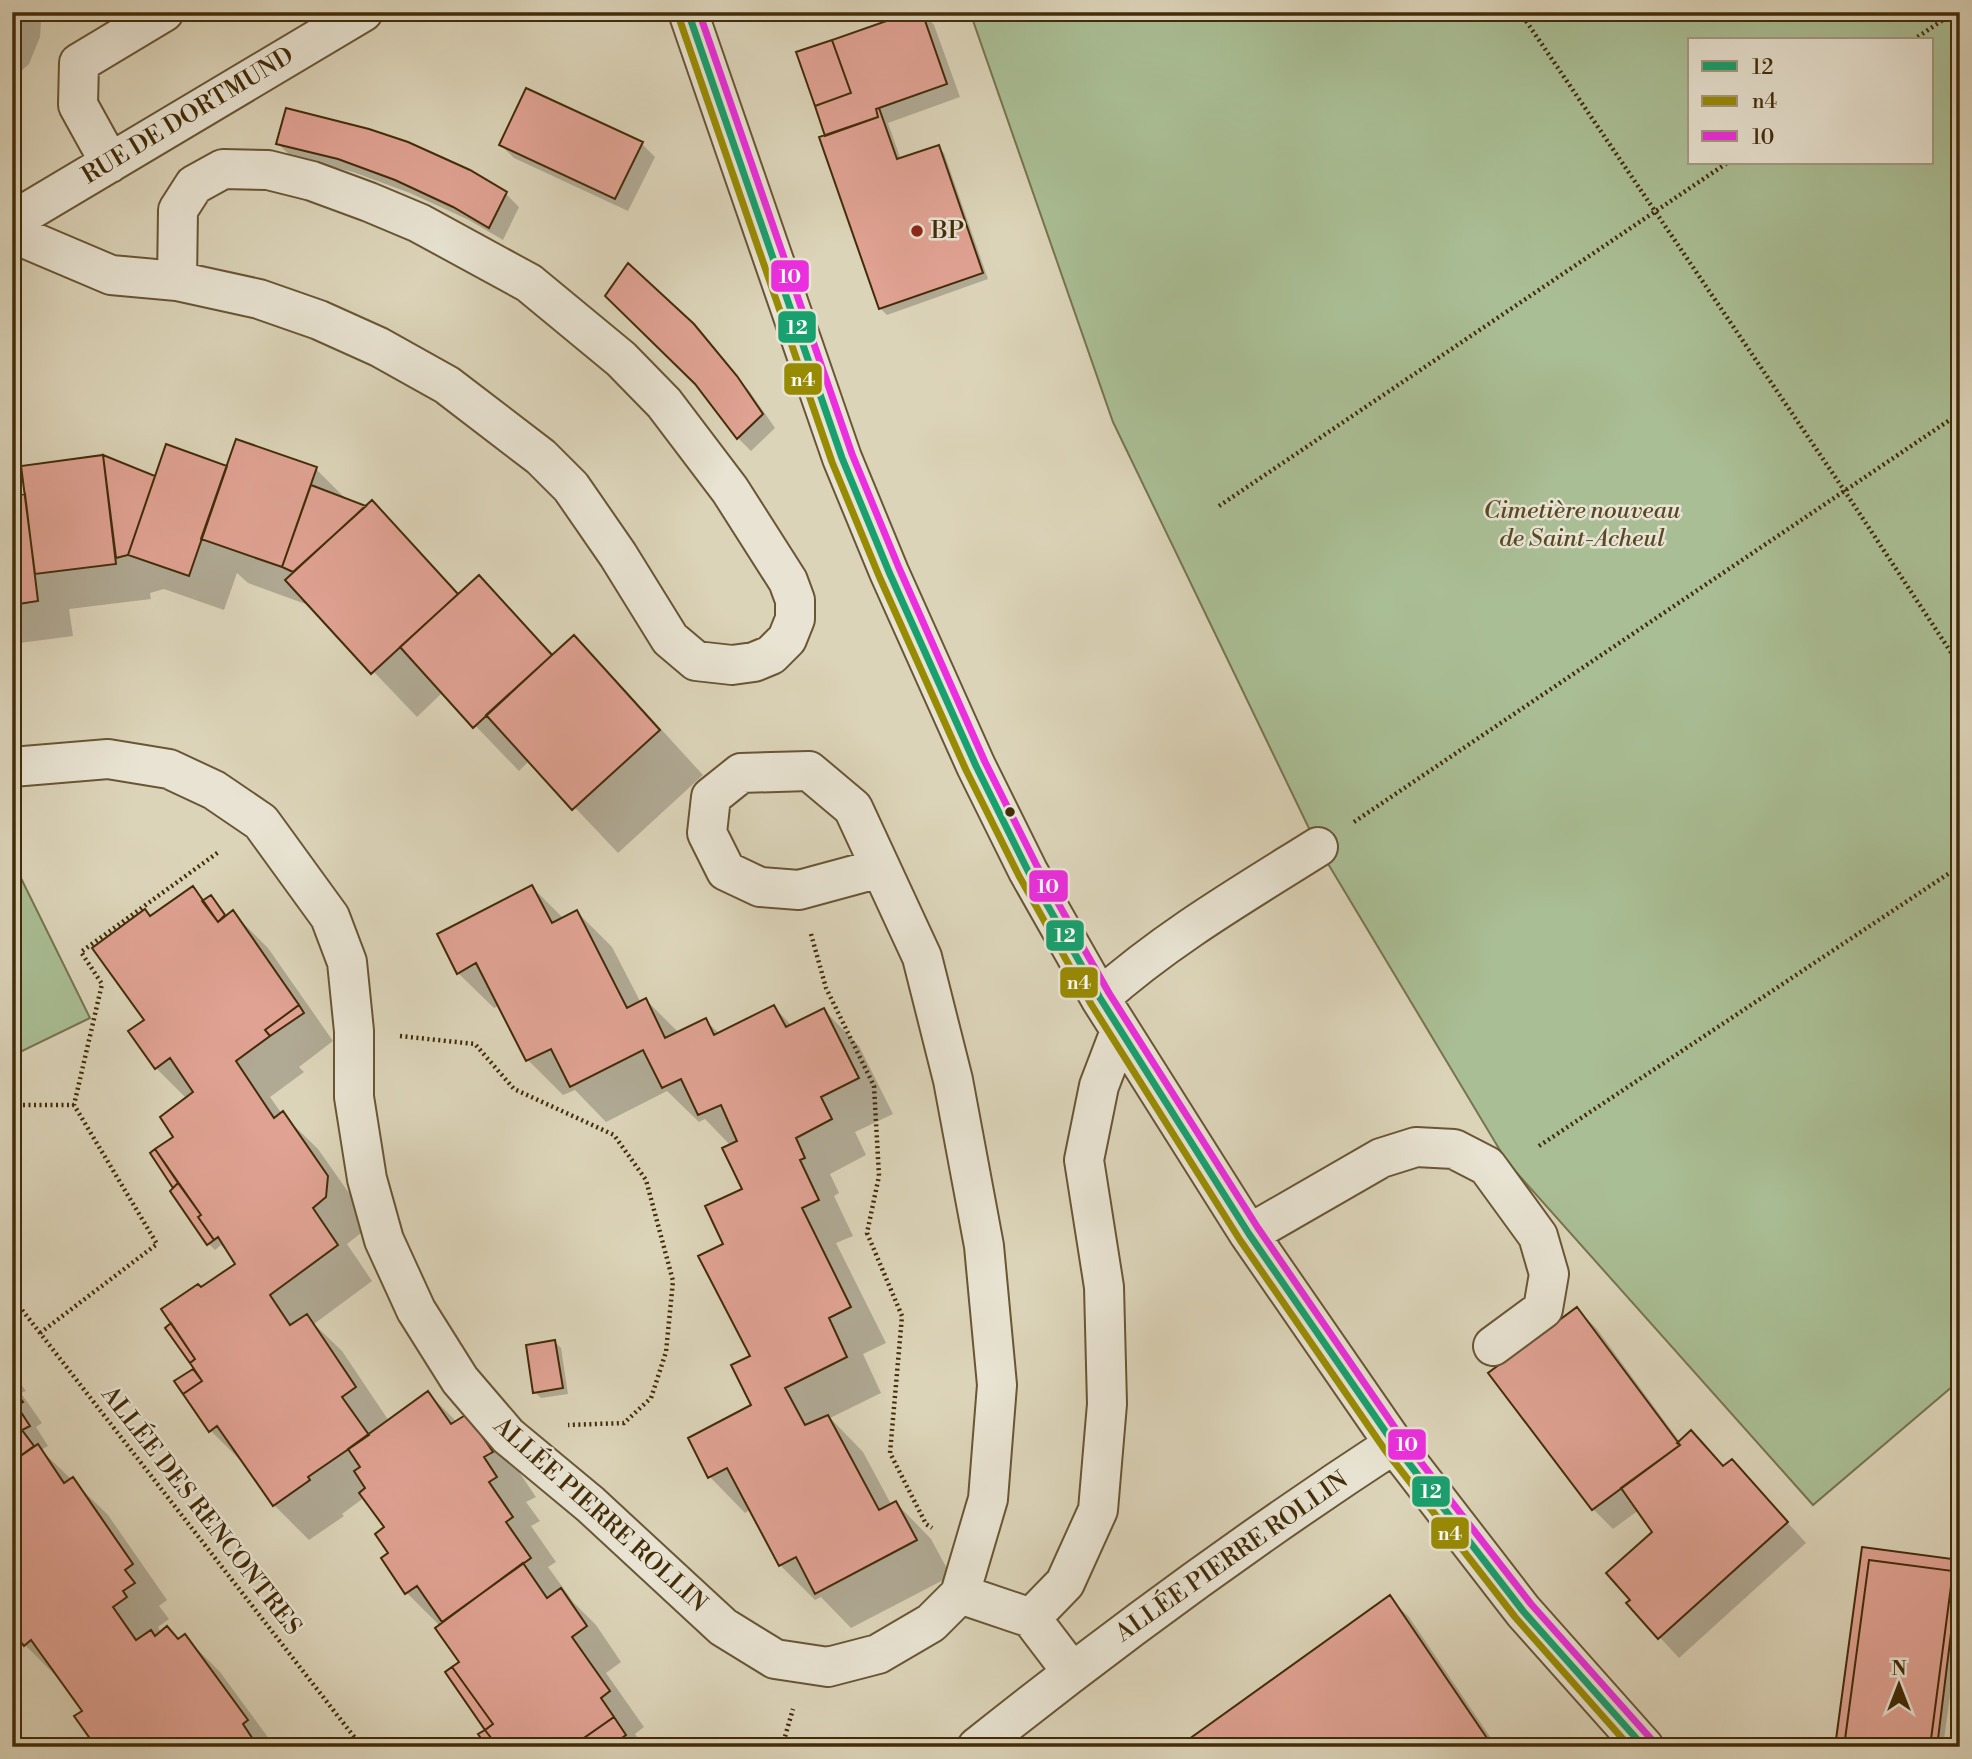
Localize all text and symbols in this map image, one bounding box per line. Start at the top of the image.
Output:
legend [1688,38,1934,164]
street label: RUE DE DORTMUND [77,41,299,191]
text: 12 [1752,55,1773,81]
text: n4 [1752,89,1777,115]
text: 10 [1752,125,1774,151]
place label: BP [930,216,964,246]
marker: BP [909,223,925,239]
line badge: 10 [770,259,810,293]
text: 10 [779,265,801,289]
line badge: 12 [777,310,817,344]
text: 12 [786,316,808,340]
line badge: n4 [783,362,823,396]
text: n4 [791,368,815,392]
park label: Cimetière nouveau de Saint-Acheul [1484,496,1681,554]
unlabelled marker [1003,805,1017,819]
line badge: 10 [1028,869,1069,903]
text: 10 [1037,875,1059,899]
line badge: 12 [1045,919,1085,952]
text: 12 [1054,924,1076,948]
line badge: n4 [1059,966,1099,999]
text: n4 [1067,971,1091,995]
street label: ALLÉE DES RENCONTRES [94,1379,308,1642]
street label: ALLÉE PIERRE ROLLIN [486,1410,714,1619]
line badge: 10 [1387,1428,1427,1461]
text: 10 [1396,1433,1418,1457]
street label: ALLÉE PIERRE ROLLIN [1109,1464,1354,1649]
line badge: 12 [1411,1475,1451,1508]
text: 12 [1420,1480,1442,1504]
line badge: n4 [1430,1516,1470,1550]
text: n4 [1438,1522,1462,1546]
north arrow [1864,1650,1934,1720]
text: N [1891,1657,1907,1681]

